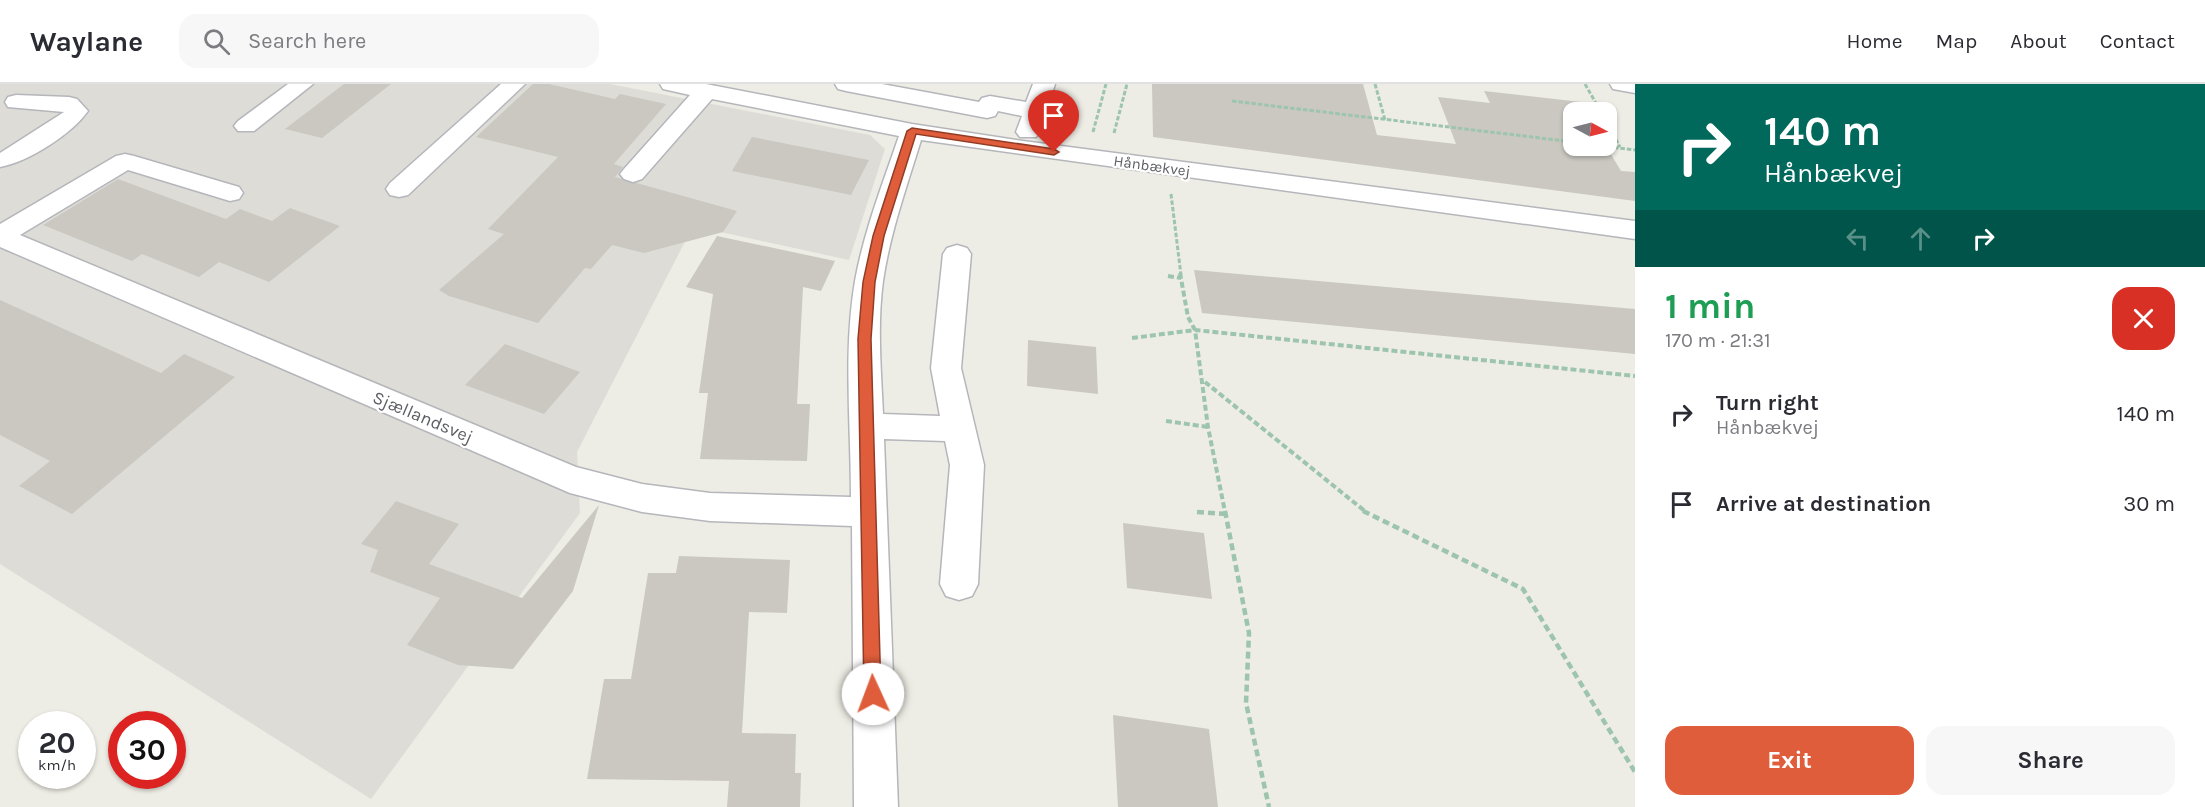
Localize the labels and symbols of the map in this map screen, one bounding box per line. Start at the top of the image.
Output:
pin [1028,90,1079,152]
north arrow [1563,102,1617,156]
street label: Hånbækvej [1112,152,1192,180]
street label: Sjællandsvej [370,386,476,448]
position arrow [841,662,905,726]
speed limit sign: 30 [108,711,186,789]

